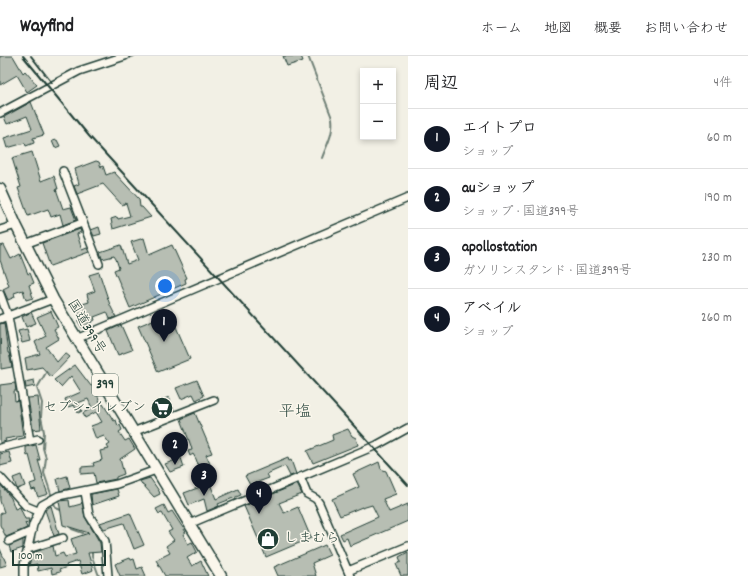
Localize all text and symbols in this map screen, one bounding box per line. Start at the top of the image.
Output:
text: Wayfind [20,14,74,41]
text: ホーム [481,19,522,39]
text: 地図 [544,19,572,39]
text: 概要 [594,19,622,39]
text: お問い合わせ [644,19,728,39]
map controls [360,68,396,140]
button: + [360,68,396,104]
text: 周辺 [424,73,458,97]
text: 4件 [714,74,732,93]
button: − [360,104,396,140]
text: エイトプロ [462,118,537,140]
text: 1 [436,129,438,148]
text: 60 m [707,129,732,148]
text: ショップ [462,143,513,162]
text: auショップ [462,178,534,200]
text: 2 [434,189,440,208]
text: 190 m [704,189,732,208]
text: ショップ · 国道399号 [462,203,579,222]
text: apollostation [462,237,537,259]
text: 3 [434,249,440,268]
text: 230 m [702,249,732,268]
text: ガソリンスタンド · 国道399号 [462,262,632,281]
your location [155,276,175,296]
street label: 国道399号 [62,296,110,358]
text: アベイル [462,298,521,320]
pin: 1 [151,309,177,342]
text: 4 [434,309,440,328]
text: 260 m [701,309,732,328]
text: ショップ [462,323,513,342]
road number: 399 [92,374,118,396]
supermarket icon: セブン-イレブン [149,395,175,421]
place label: セブン-イレブン [43,398,146,418]
district label: 平塩 [279,401,311,424]
pin: 2 [162,432,188,465]
pin: 3 [191,463,217,496]
pin: 4 [246,481,272,514]
shop icon: しまむら [255,526,281,552]
place label: しまむら [284,529,340,549]
scale bar [12,548,106,567]
text: 100 m [18,549,42,565]

